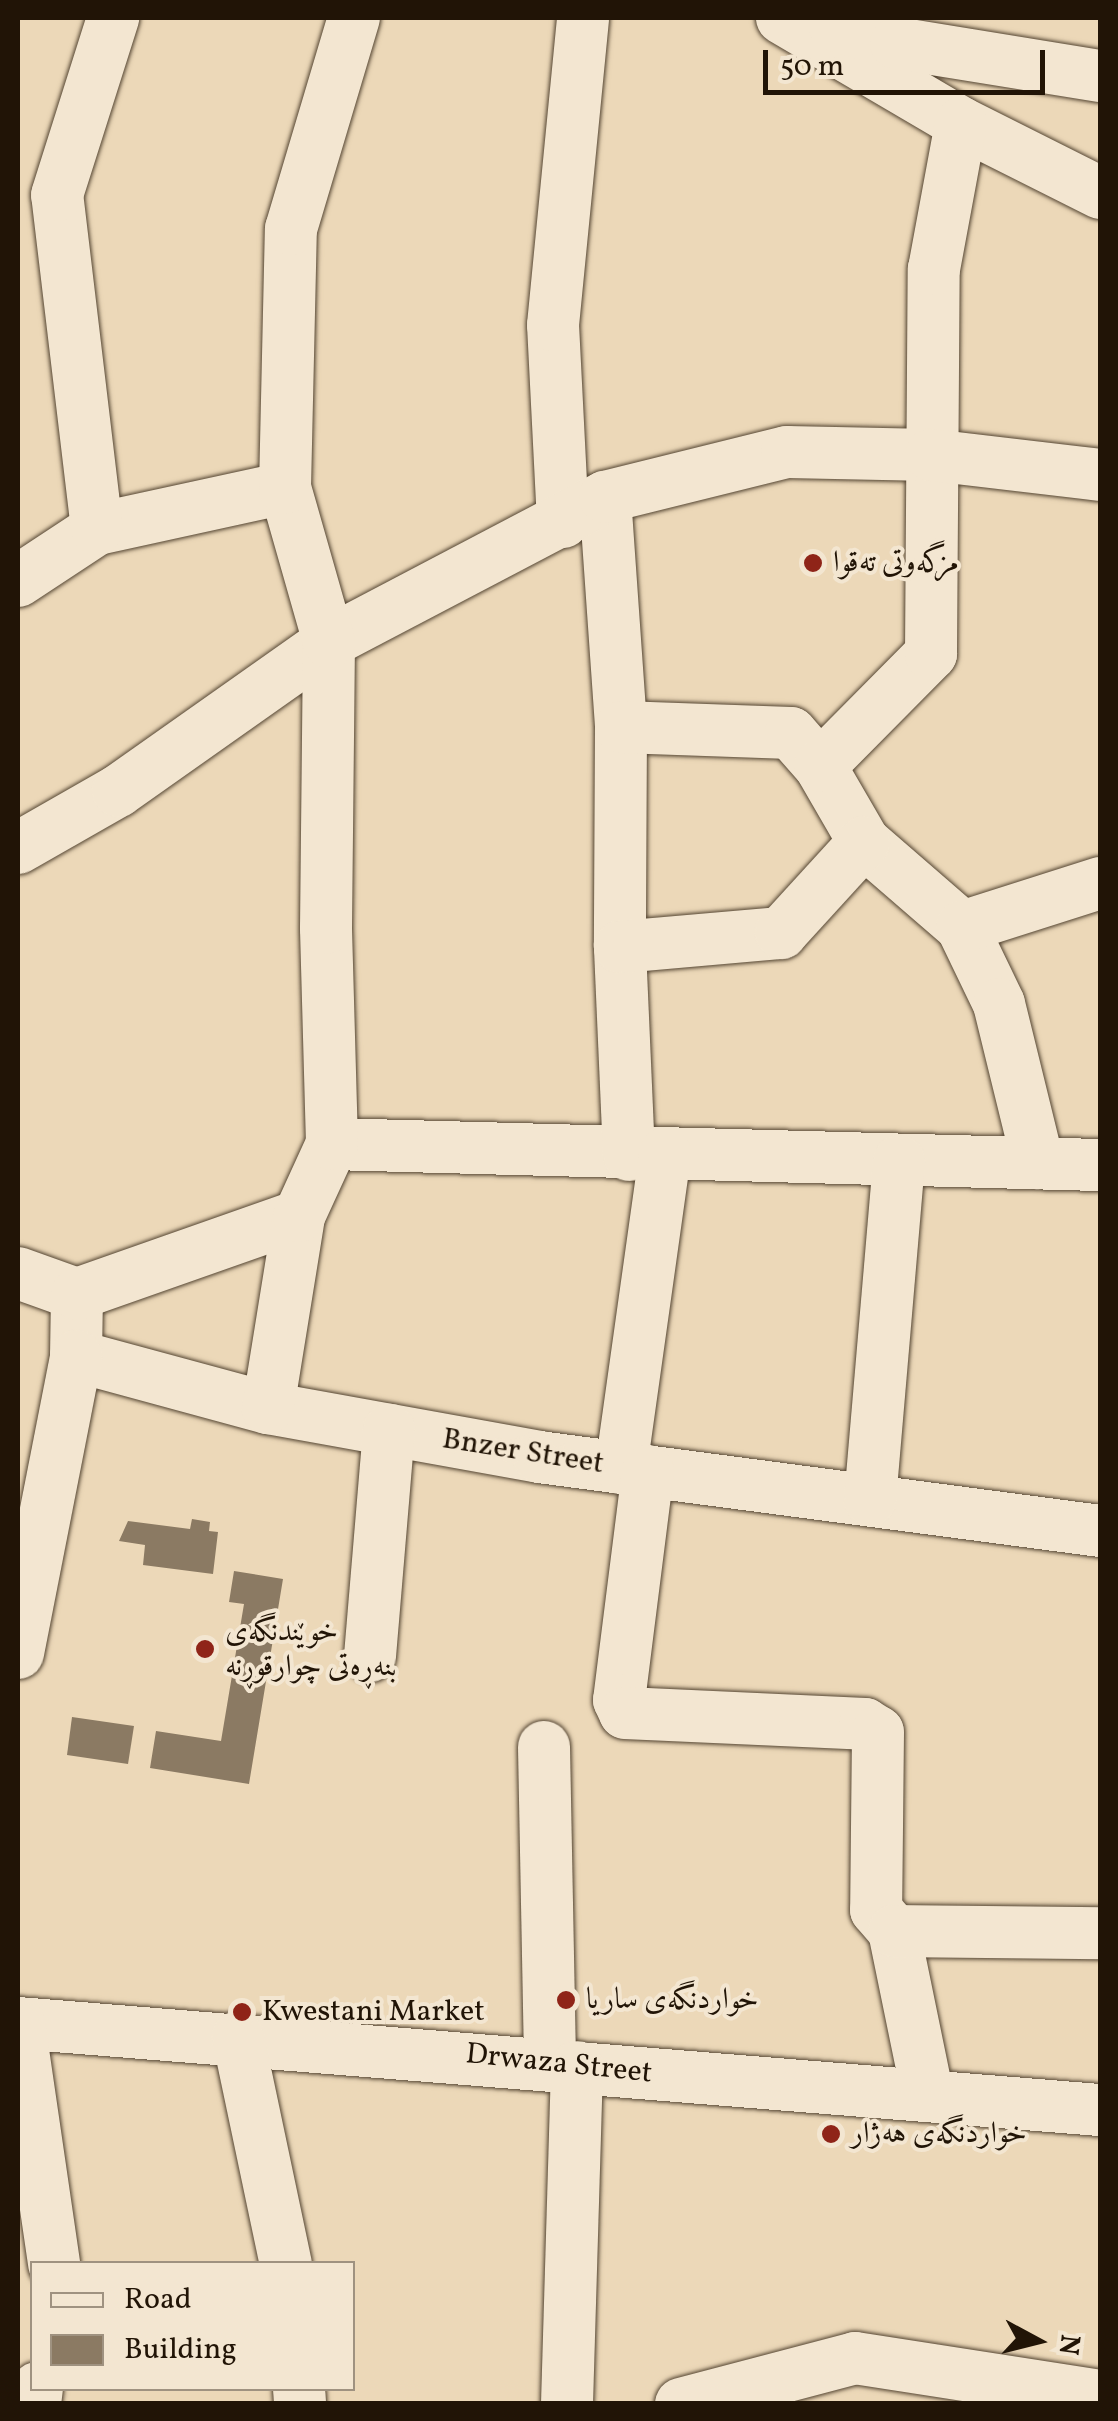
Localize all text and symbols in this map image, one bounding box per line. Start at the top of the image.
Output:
scale bar [768,30,1050,92]
text: 50 m [780,46,844,88]
place label: مزگەوتی تەقوا [833,545,959,581]
marker: مزگەوتی تەقوا [802,552,824,574]
street label: Bnzer Street [440,1421,606,1483]
place label: خوێندنگەی بنەڕەتی چوارقوڕنە [225,1614,397,1684]
marker: خوێندنگەی بنەڕەتی چوارقوڕنە [194,1638,216,1660]
place label: خواردنگەی ساریا [586,1982,759,2018]
marker: خواردنگەی ساریا [555,1989,577,2011]
place label: Kwestani Market [262,1994,485,2030]
marker: Kwestani Market [231,2001,253,2023]
street label: Drwaza Street [464,2036,654,2092]
place label: خواردنگەی هەژار [851,2116,1027,2152]
marker: خواردنگەی هەژار [820,2123,842,2145]
legend [30,2261,355,2391]
text: Road [124,2279,192,2321]
north arrow [988,2291,1088,2391]
text: Building [124,2329,237,2371]
text: N [1048,2332,1089,2357]

